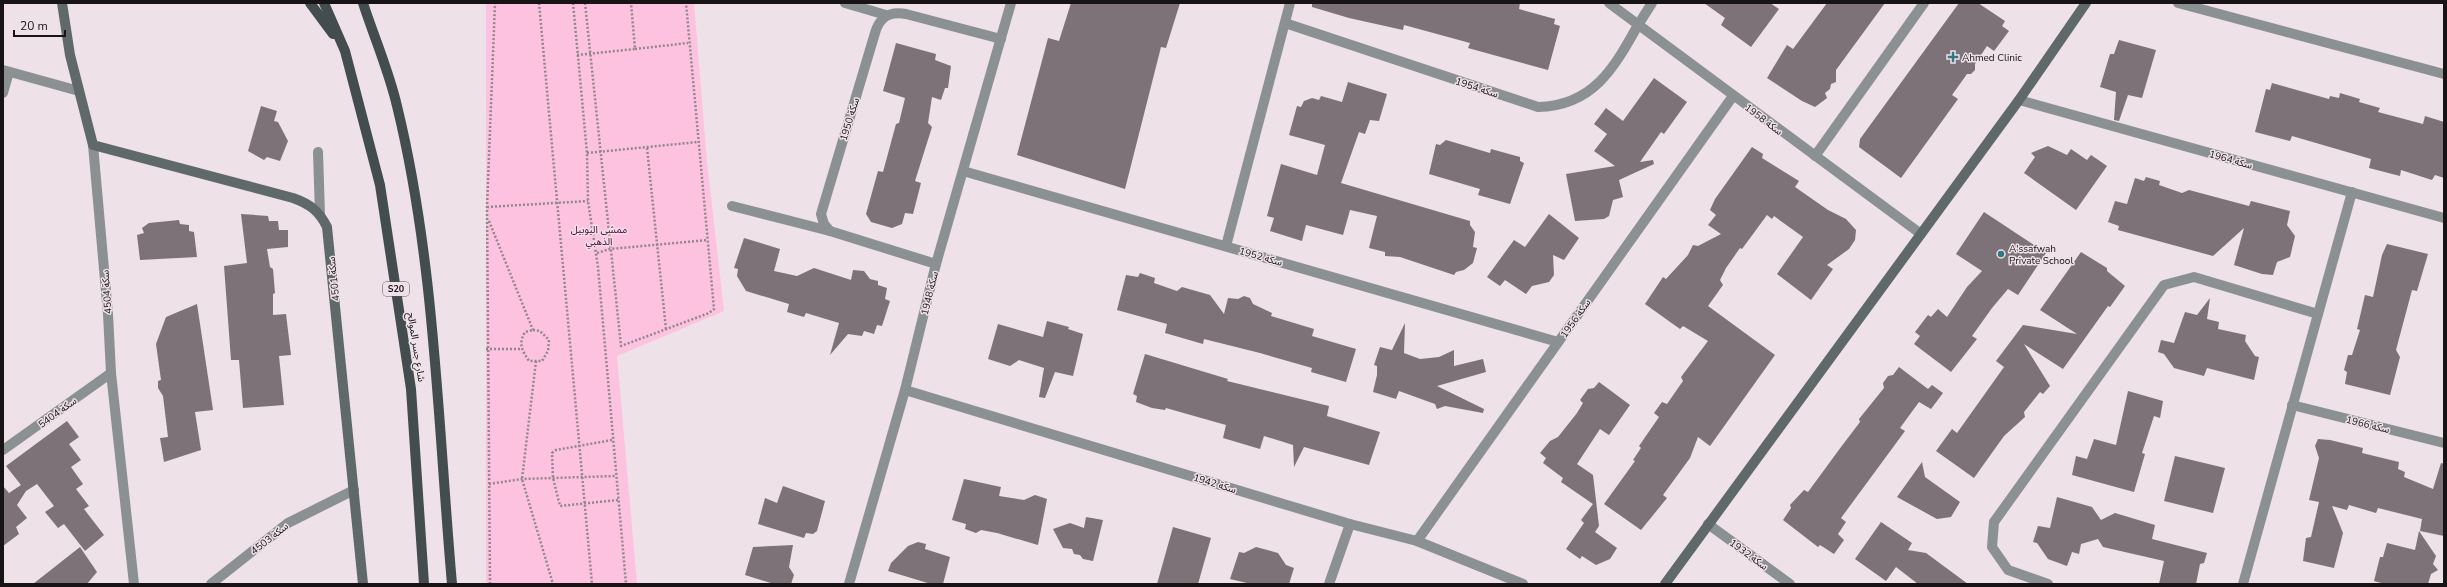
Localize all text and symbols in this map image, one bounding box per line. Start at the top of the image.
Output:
scale bar [14,12,65,38]
text: 20 m [20,18,48,34]
marker: Ahmed Clinic [1947,51,1959,63]
place label: Ahmed Clinic [1962,51,2022,65]
street label: سكة 1954 [1453,74,1500,102]
street label: سكة 1950 [837,96,863,143]
street label: سكة 1958 [1741,101,1785,139]
street label: سكة 1964 [2207,147,2254,173]
park label: ممشى اليوبيل الذهبي [571,223,627,249]
place label: A'ssafwah Private School [2009,242,2073,268]
street label: سكة 1952 [1237,244,1284,270]
marker: A'ssafwah Private School [1996,249,2006,259]
street label: سكة 4501 [325,256,343,302]
street label: سكة 4504 [98,269,116,315]
street label: سكة 1948 [918,270,942,316]
road number: S20 [383,282,409,296]
street label: سكة 1956 [1557,296,1594,341]
street label: شارع جسر الموالح [404,312,428,383]
street label: سكة 5404 [36,394,80,432]
street label: سكة 1966 [2345,413,2391,437]
street label: سكة 1942 [1191,471,1238,497]
street label: سكة 4503 [248,520,292,558]
street label: سكة 1932 [1726,536,1771,574]

